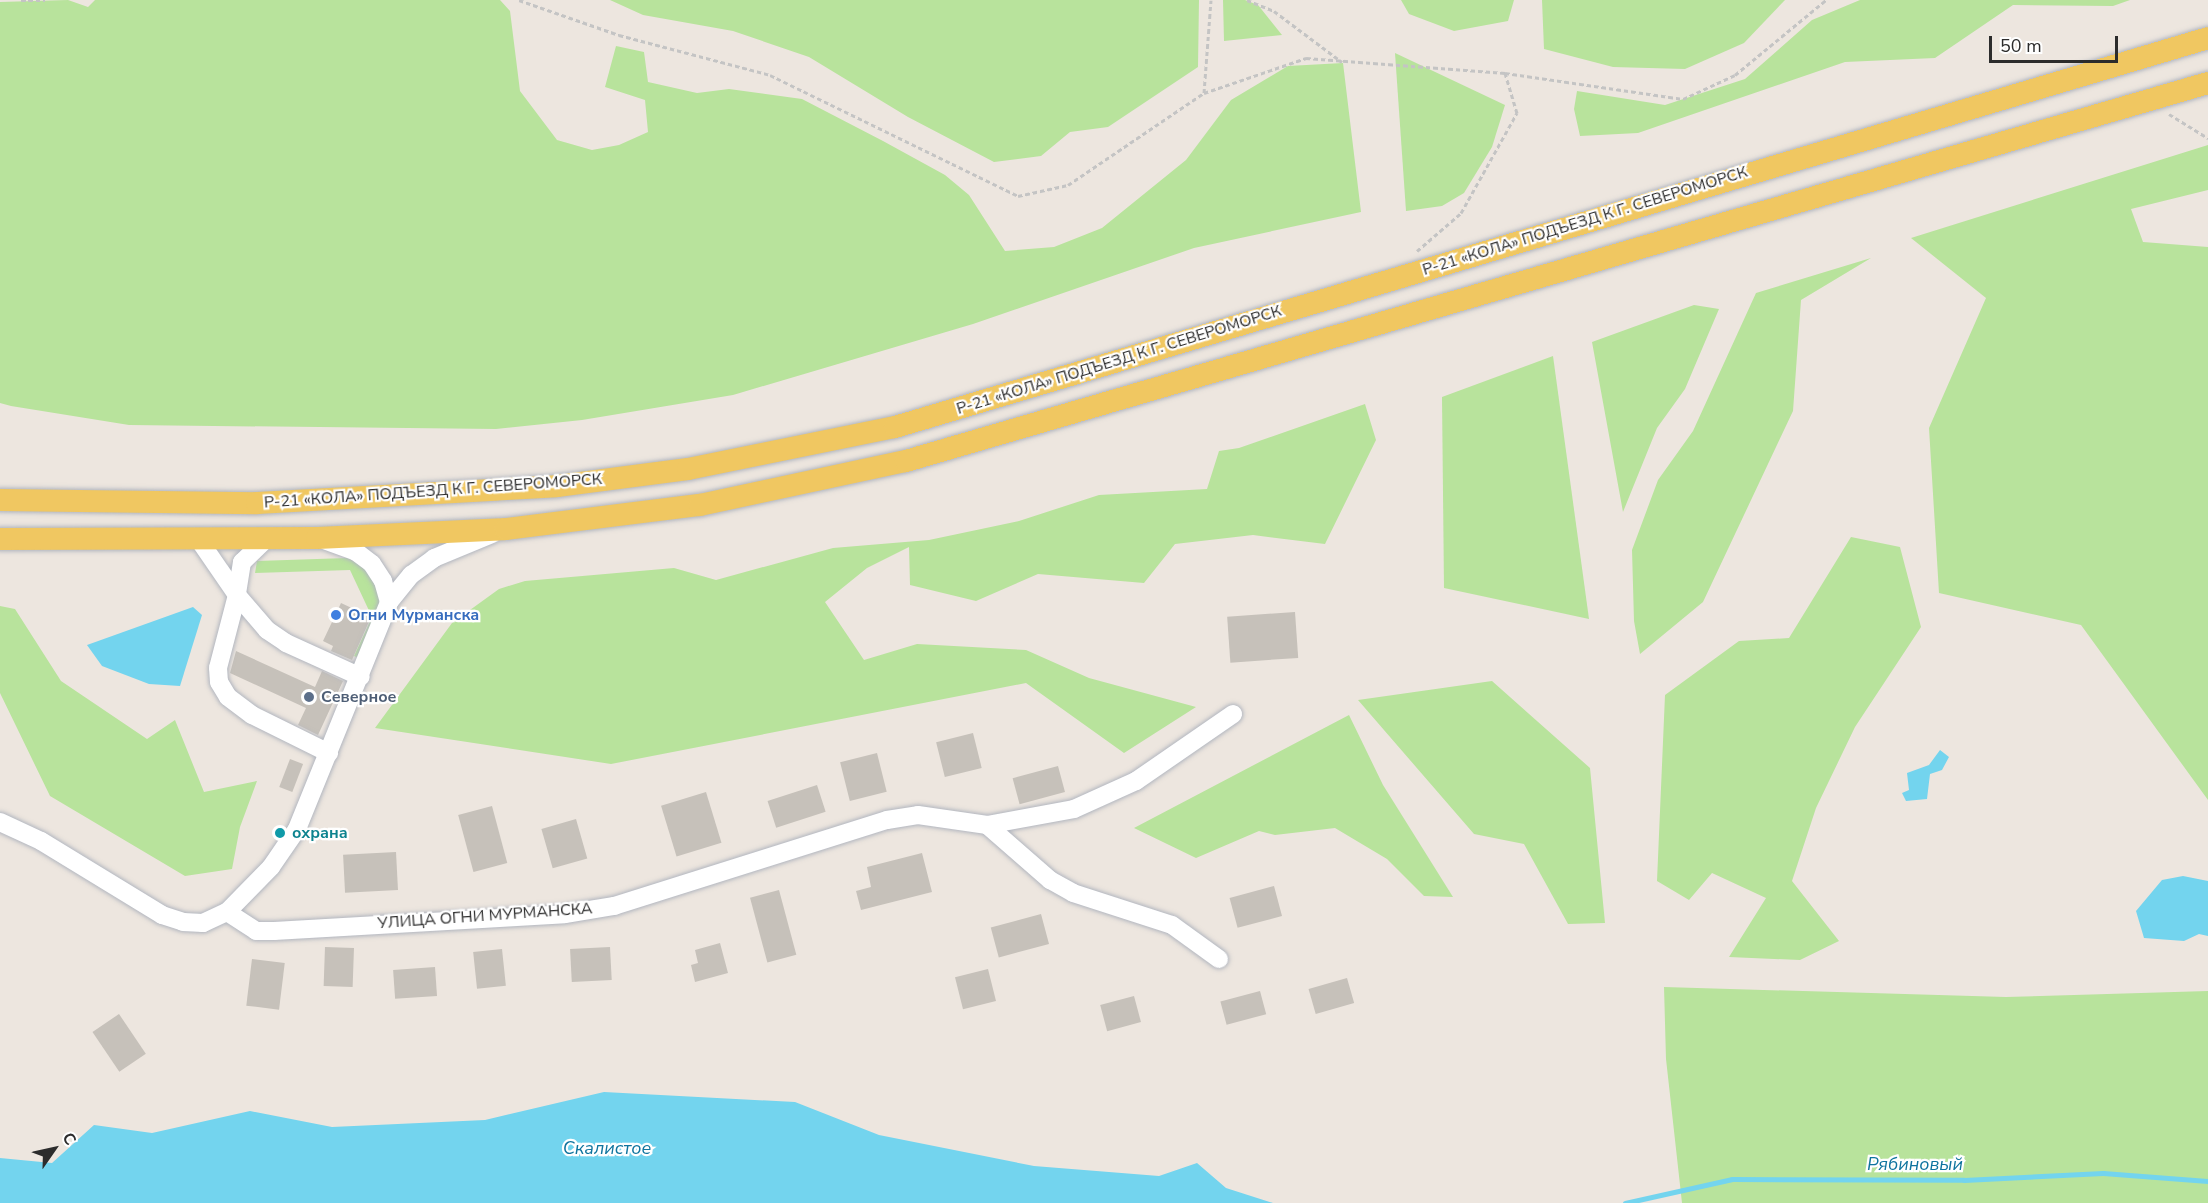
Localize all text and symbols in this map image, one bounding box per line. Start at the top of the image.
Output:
scale bar [1992,24,2121,62]
text: 50 m [2000,34,2042,58]
street label: Р-21 «КОЛА» ПОДЪЕЗД К Г. СЕВЕРОМОРСК [1420,162,1750,280]
street label: Р-21 «КОЛА» ПОДЪЕЗД К Г. СЕВЕРОМОРСК [954,301,1284,419]
street label: Р-21 «КОЛА» ПОДЪЕЗД К Г. СЕВЕРОМОРСК [263,470,603,512]
place label: Огни Мурманска [348,605,479,625]
marker: Огни Мурманска [329,608,343,622]
place label: Северное [321,687,396,707]
marker: Северное [302,690,316,704]
place label: охрана [292,823,348,843]
marker: охрана [273,826,287,840]
street label: УЛИЦА ОГНИ МУРМАНСКА [377,899,593,933]
north arrow [24,1119,84,1179]
text: С [57,1128,81,1150]
water label: Скалистое [563,1137,651,1159]
water label: Рябиновый [1867,1153,1963,1175]

